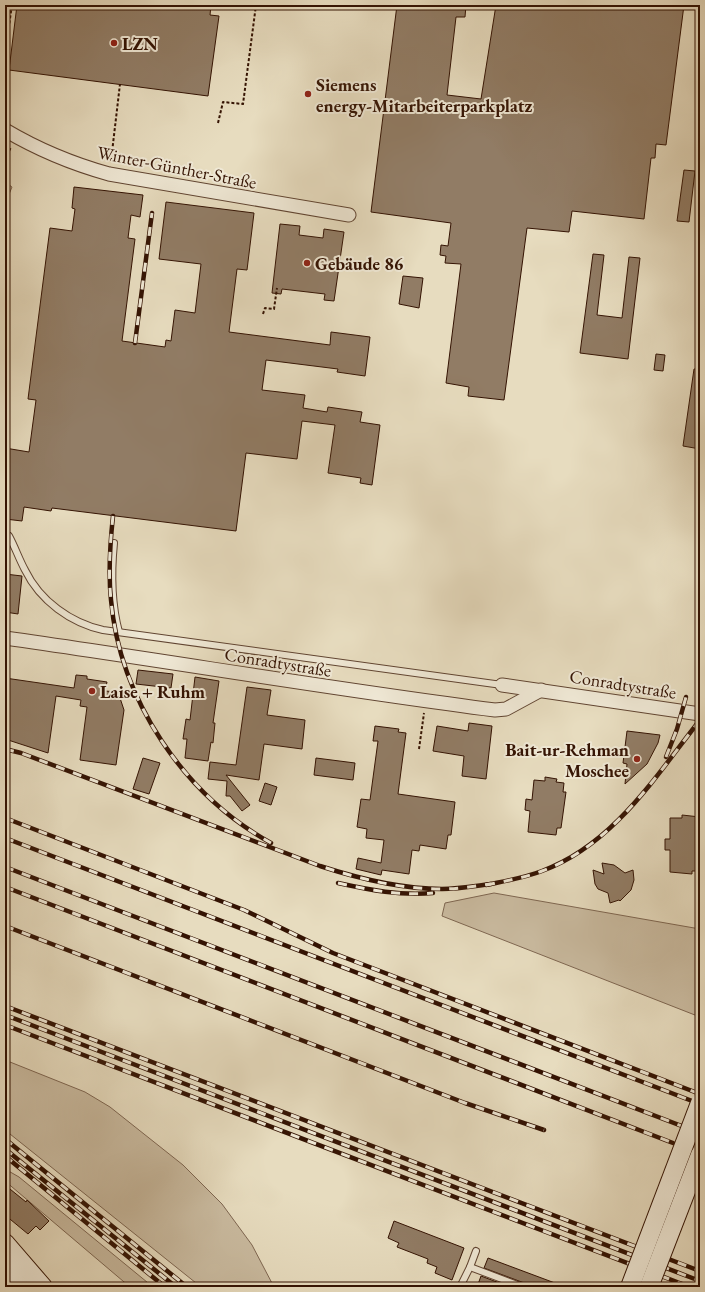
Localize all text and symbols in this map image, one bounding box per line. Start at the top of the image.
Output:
place label: LZN [122,32,158,55]
marker: LZN [109,38,119,48]
place label: Siemens energy-Mitarbeiterparkplatz [316,73,533,117]
marker: Siemens energy-Mitarbeiterparkplatz [303,89,313,99]
street label: Winter-Günther-Straße [95,140,259,194]
place label: Gebäude 86 [315,252,404,275]
marker: Gebäude 86 [302,258,312,268]
street label: Conradtystraße [223,642,333,682]
street label: Conradtystraße [568,664,678,704]
place label: Laise + Ruhm [100,680,205,703]
marker: Laise + Ruhm [87,686,97,696]
place label: Bait-ur-Rehman Moschee [505,738,629,782]
marker: Bait-ur-Rehman Moschee [632,754,642,764]

